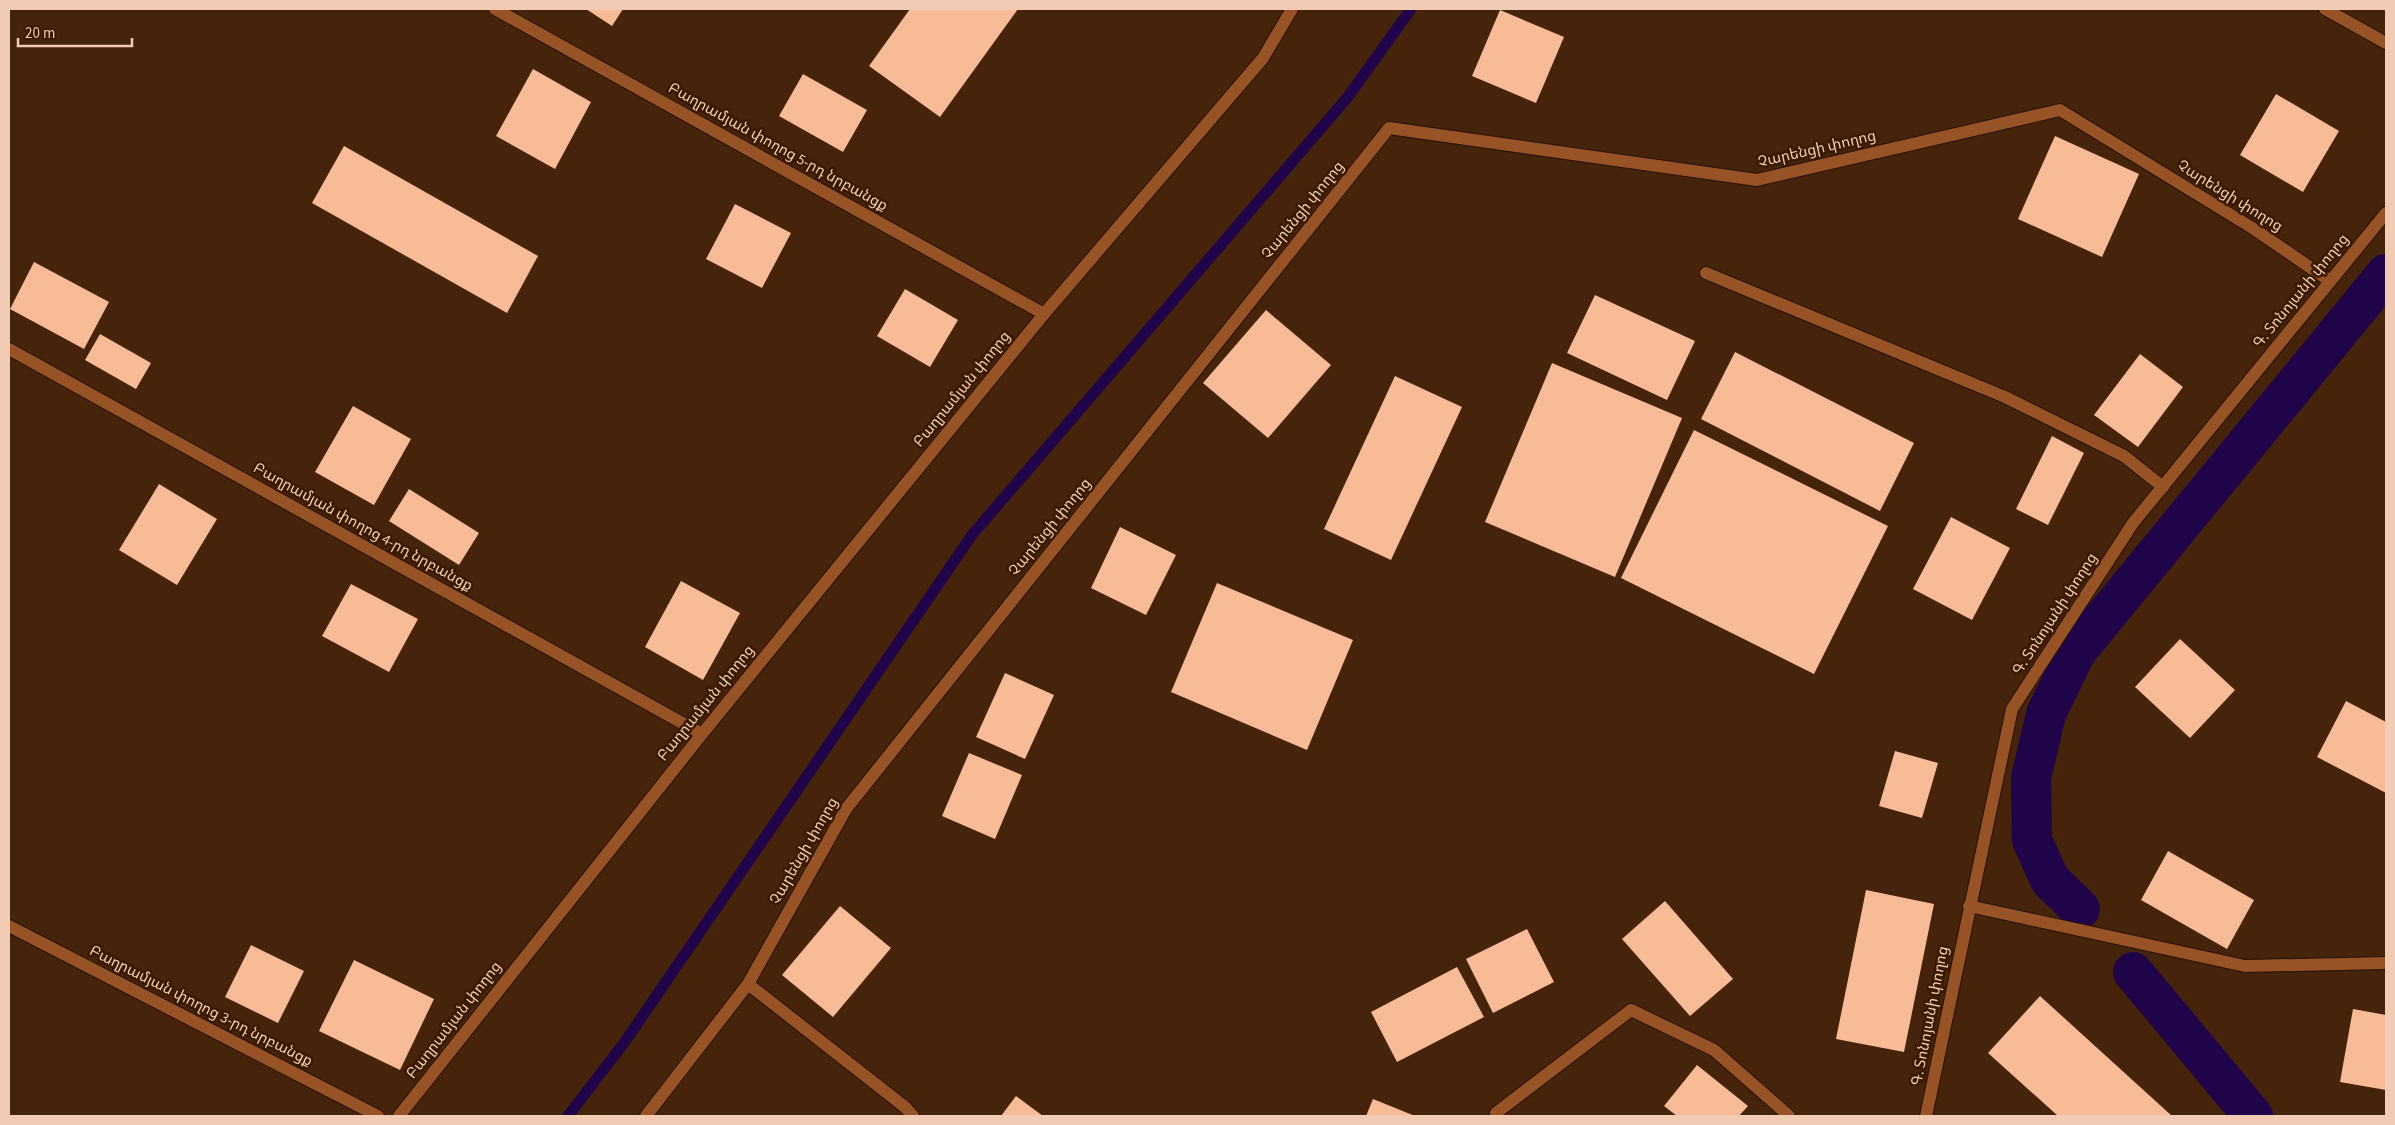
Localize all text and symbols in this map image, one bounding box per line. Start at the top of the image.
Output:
scale bar [18,15,131,47]
text: 20 m [25,23,55,44]
street label: Բաղրամյան փողոց 5-րդ նրբանցք [664,78,892,216]
street label: Չարենցի փողոց [1756,125,1878,173]
street label: Չարենցի փողոց [2173,155,2287,237]
street label: Չարենցի փողոց [1257,157,1349,263]
street label: Գ. Տոնոյանի փողոց [2248,229,2354,353]
street label: Բաղրամյան փողոց [909,326,1015,452]
street label: Բաղրամյան փողոց 4-րդ նրբանցք [249,458,477,596]
street label: Չարենցի փողոց [1004,474,1096,580]
street label: Գ. Տոնոյանի փողոց [2008,549,2102,679]
street label: Բաղրամյան փողոց [653,640,759,766]
street label: Չարենցի փողոց [765,794,843,908]
street label: Բաղրամյան փողոց 3-րդ նրբանցք [86,940,316,1072]
street label: Գ. Տոնոյանի փողոց [1906,944,1954,1088]
street label: Բաղրամյան փողոց [401,957,507,1083]

